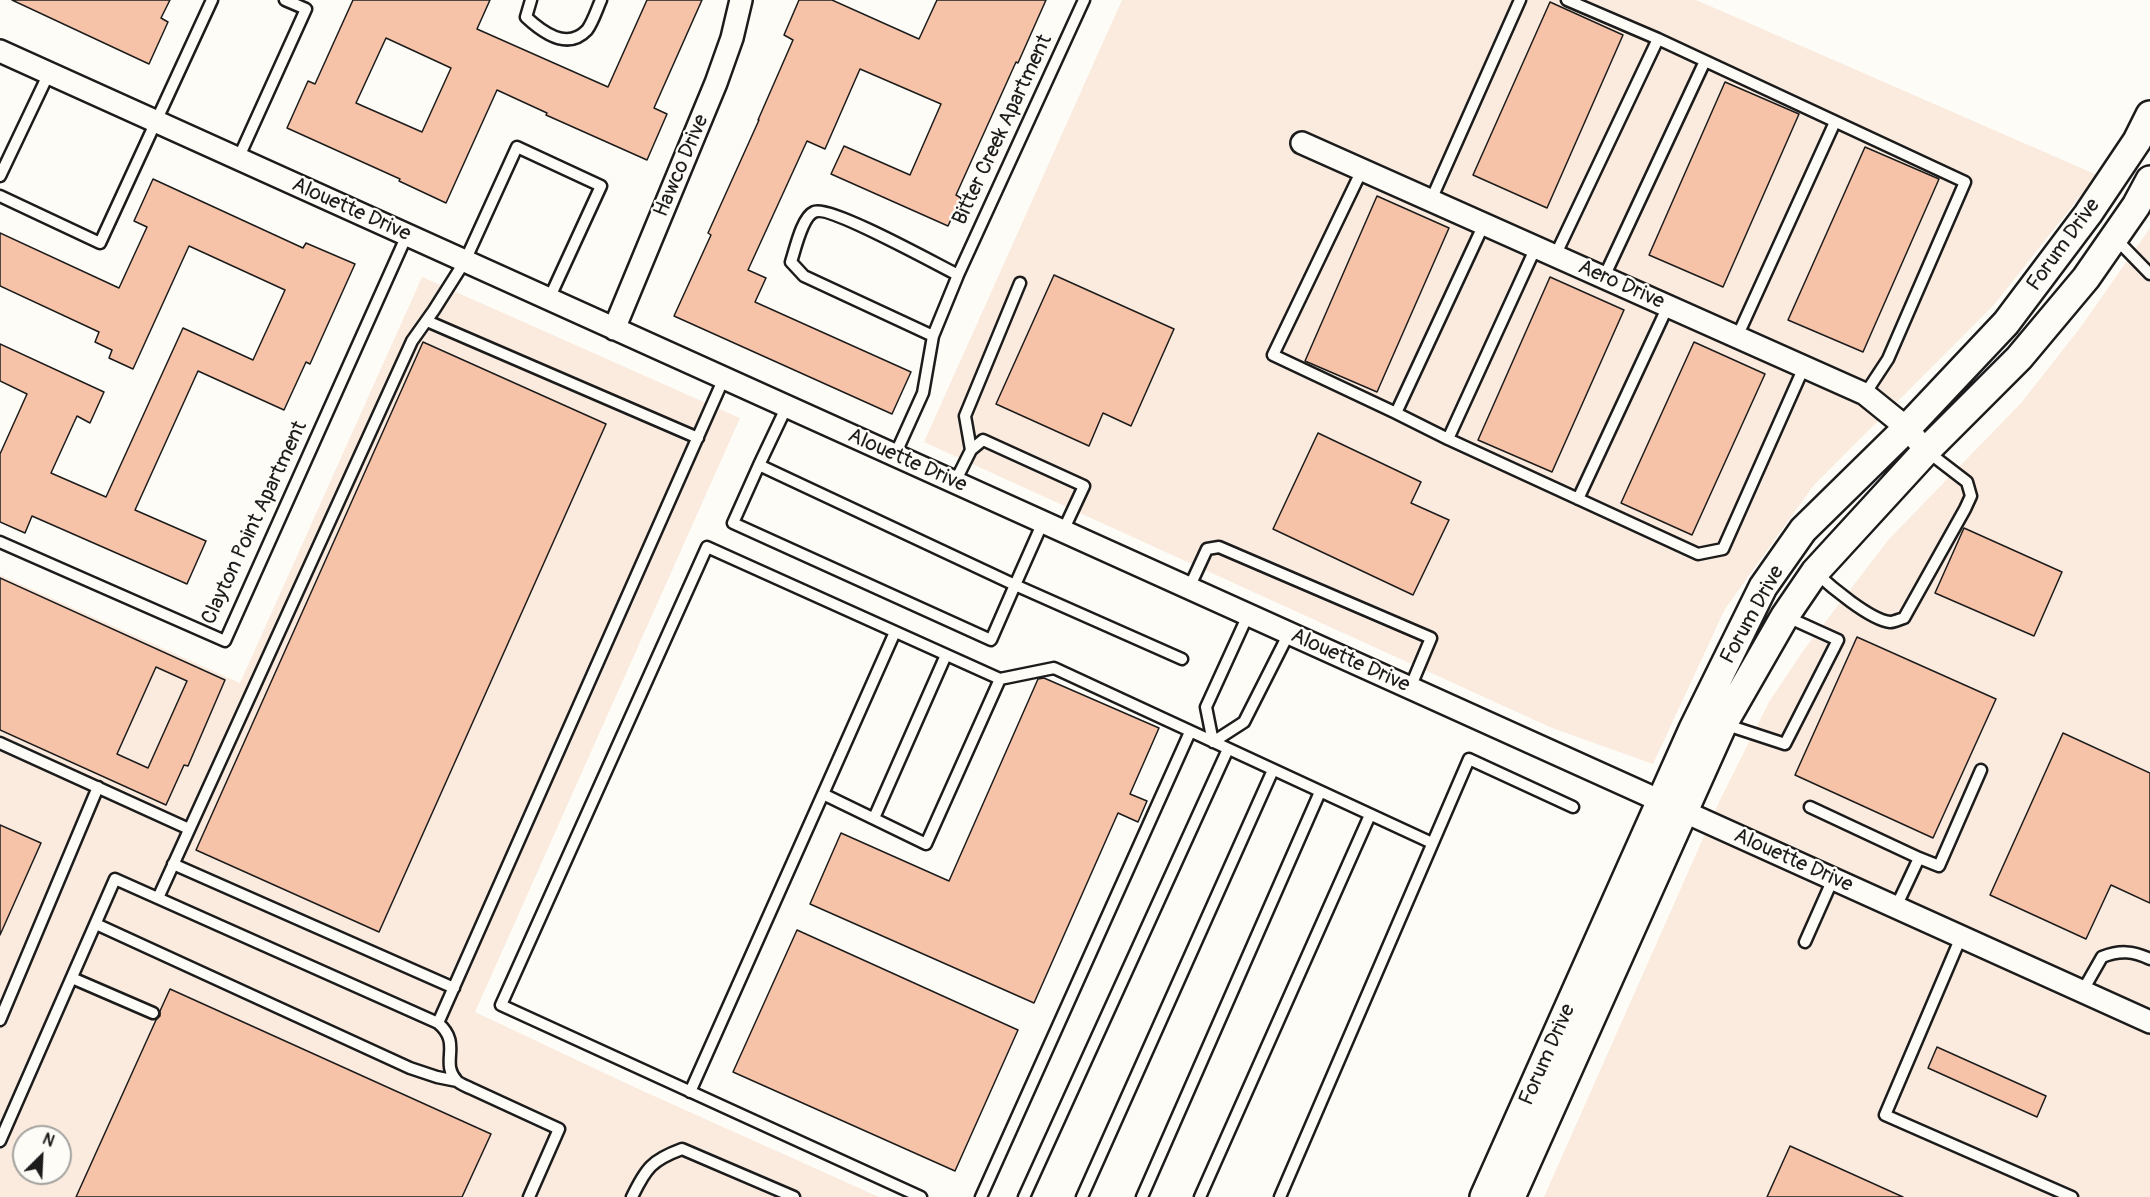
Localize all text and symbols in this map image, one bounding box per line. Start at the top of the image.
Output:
street label: Bitter Creek Apartment [948,31,1058,229]
street label: Hawco Drive [649,111,715,221]
street label: Alouette Drive [288,173,414,247]
street label: Forum Drive [2022,194,2106,296]
street label: Aero Drive [1574,255,1668,315]
street label: Clayton Point Apartment [197,417,313,629]
street label: Alouette Drive [844,424,970,498]
street label: Forum Drive [1716,562,1790,668]
street label: Alouette Drive [1287,624,1413,698]
street label: Alouette Drive [1730,824,1856,898]
street label: Forum Drive [1514,1000,1582,1110]
north arrow [12,1125,72,1185]
text: N [39,1129,58,1152]

